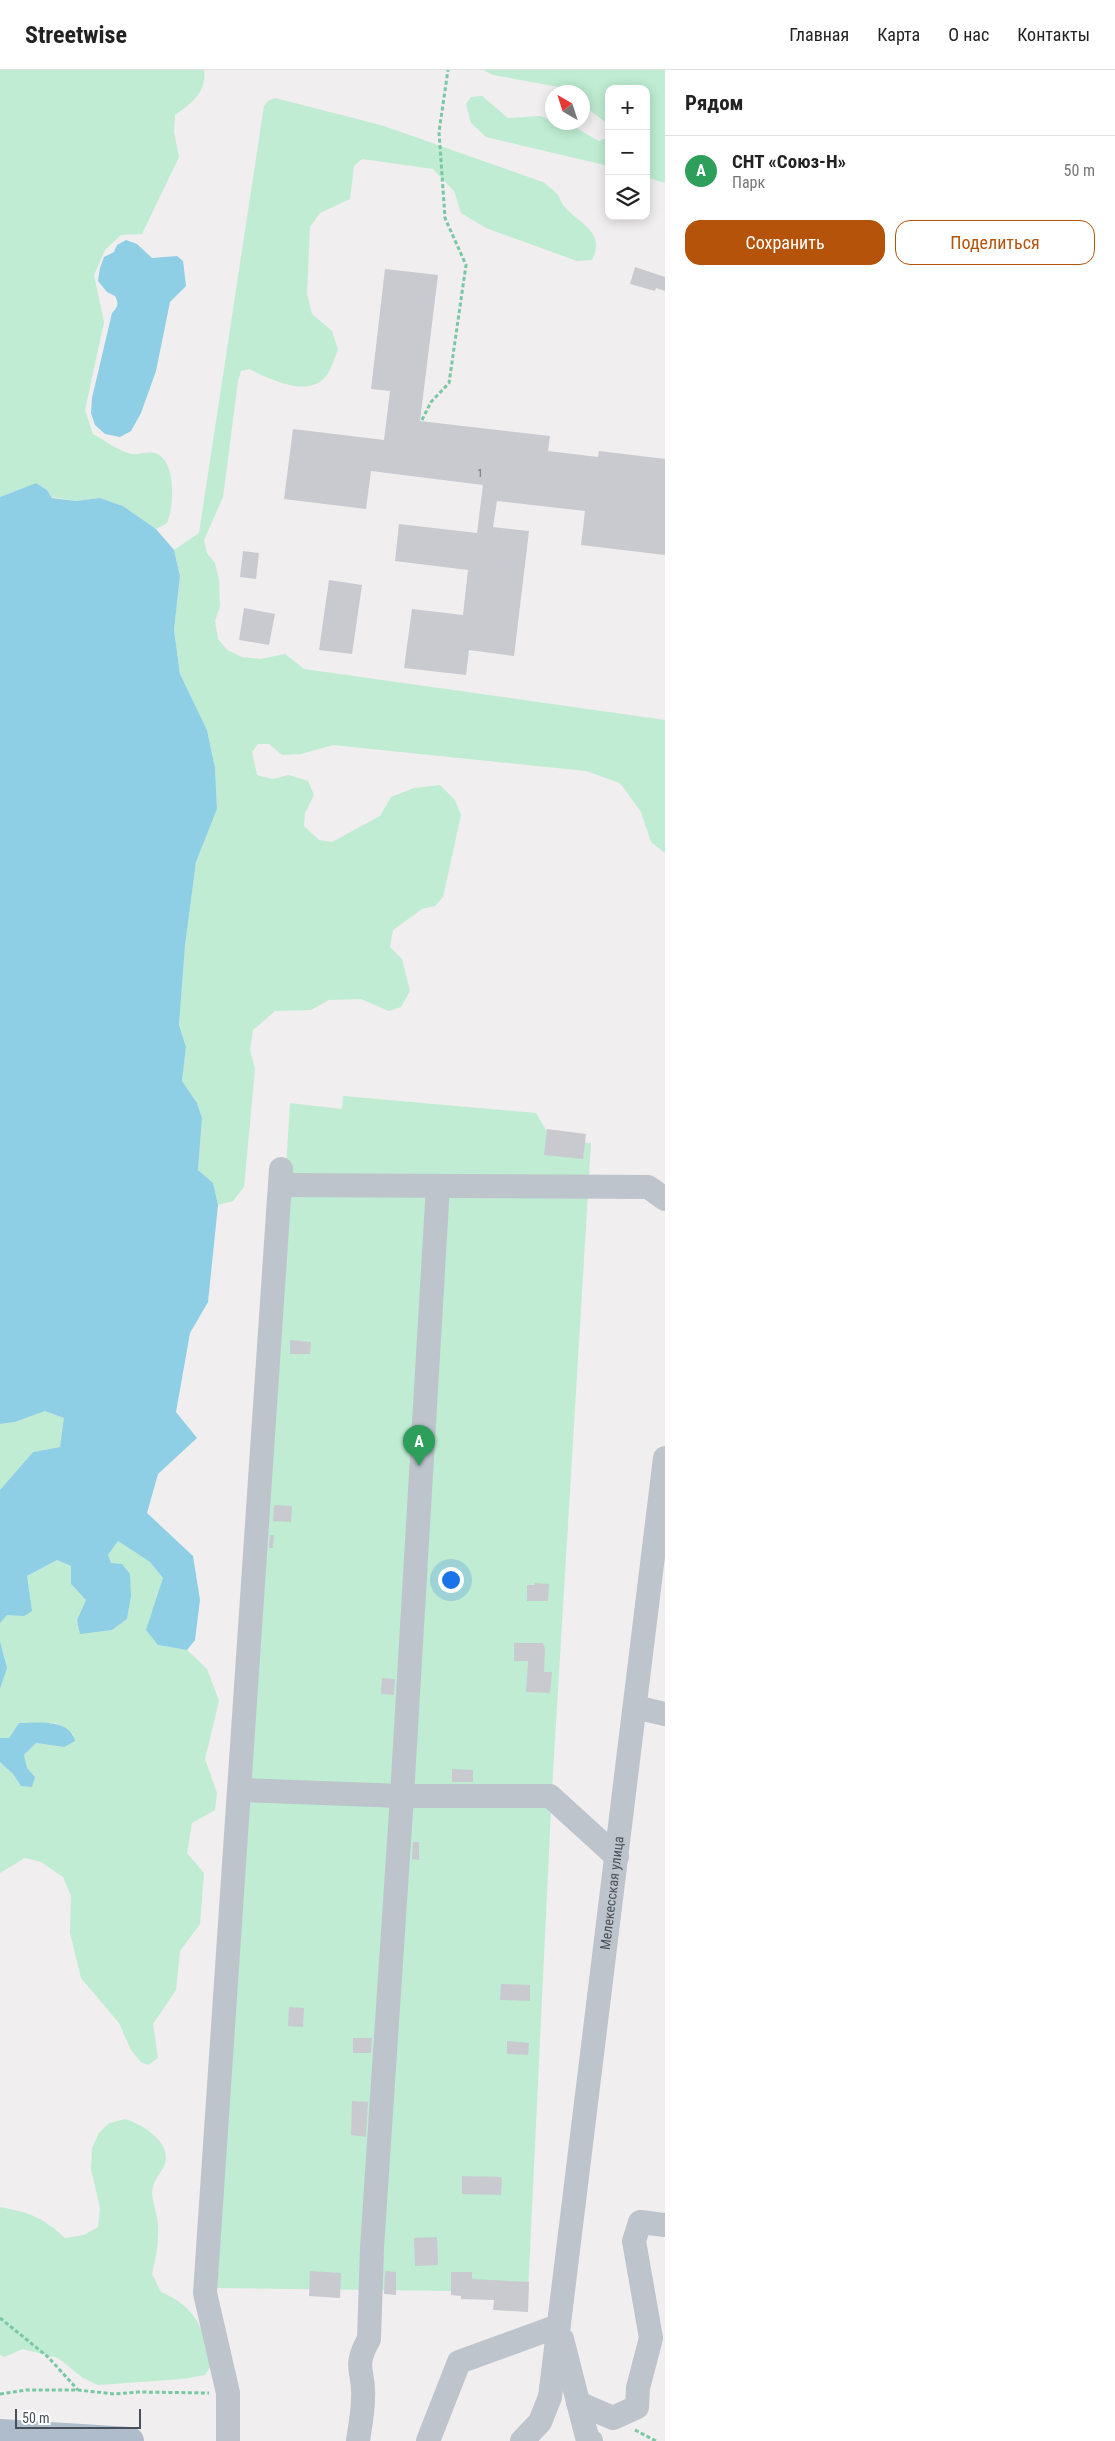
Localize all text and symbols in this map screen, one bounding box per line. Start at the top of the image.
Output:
text: Streetwise [25,21,127,49]
text: Главная [789,24,849,45]
text: Карта [877,24,920,45]
text: О нас [948,24,989,45]
text: Контакты [1017,24,1090,45]
north arrow [545,85,590,130]
map controls [605,85,650,220]
button: + [605,85,650,130]
text: Рядом [685,91,744,115]
button: − [605,130,650,175]
text: СНТ «Союз-Н» [732,150,846,173]
text: A [696,161,706,180]
text: 50 m [1063,161,1095,180]
text: Парк [732,173,765,192]
button: layers [605,175,650,220]
button: Сохранить [685,220,885,265]
button: Поделиться [895,220,1095,265]
house number: 1 [477,467,483,480]
pin: A [403,1425,435,1466]
your location [438,1567,464,1593]
street label: Мелекесская улица [597,1835,627,1951]
scale bar [15,2406,141,2429]
text: 50 m [22,2410,50,2426]

